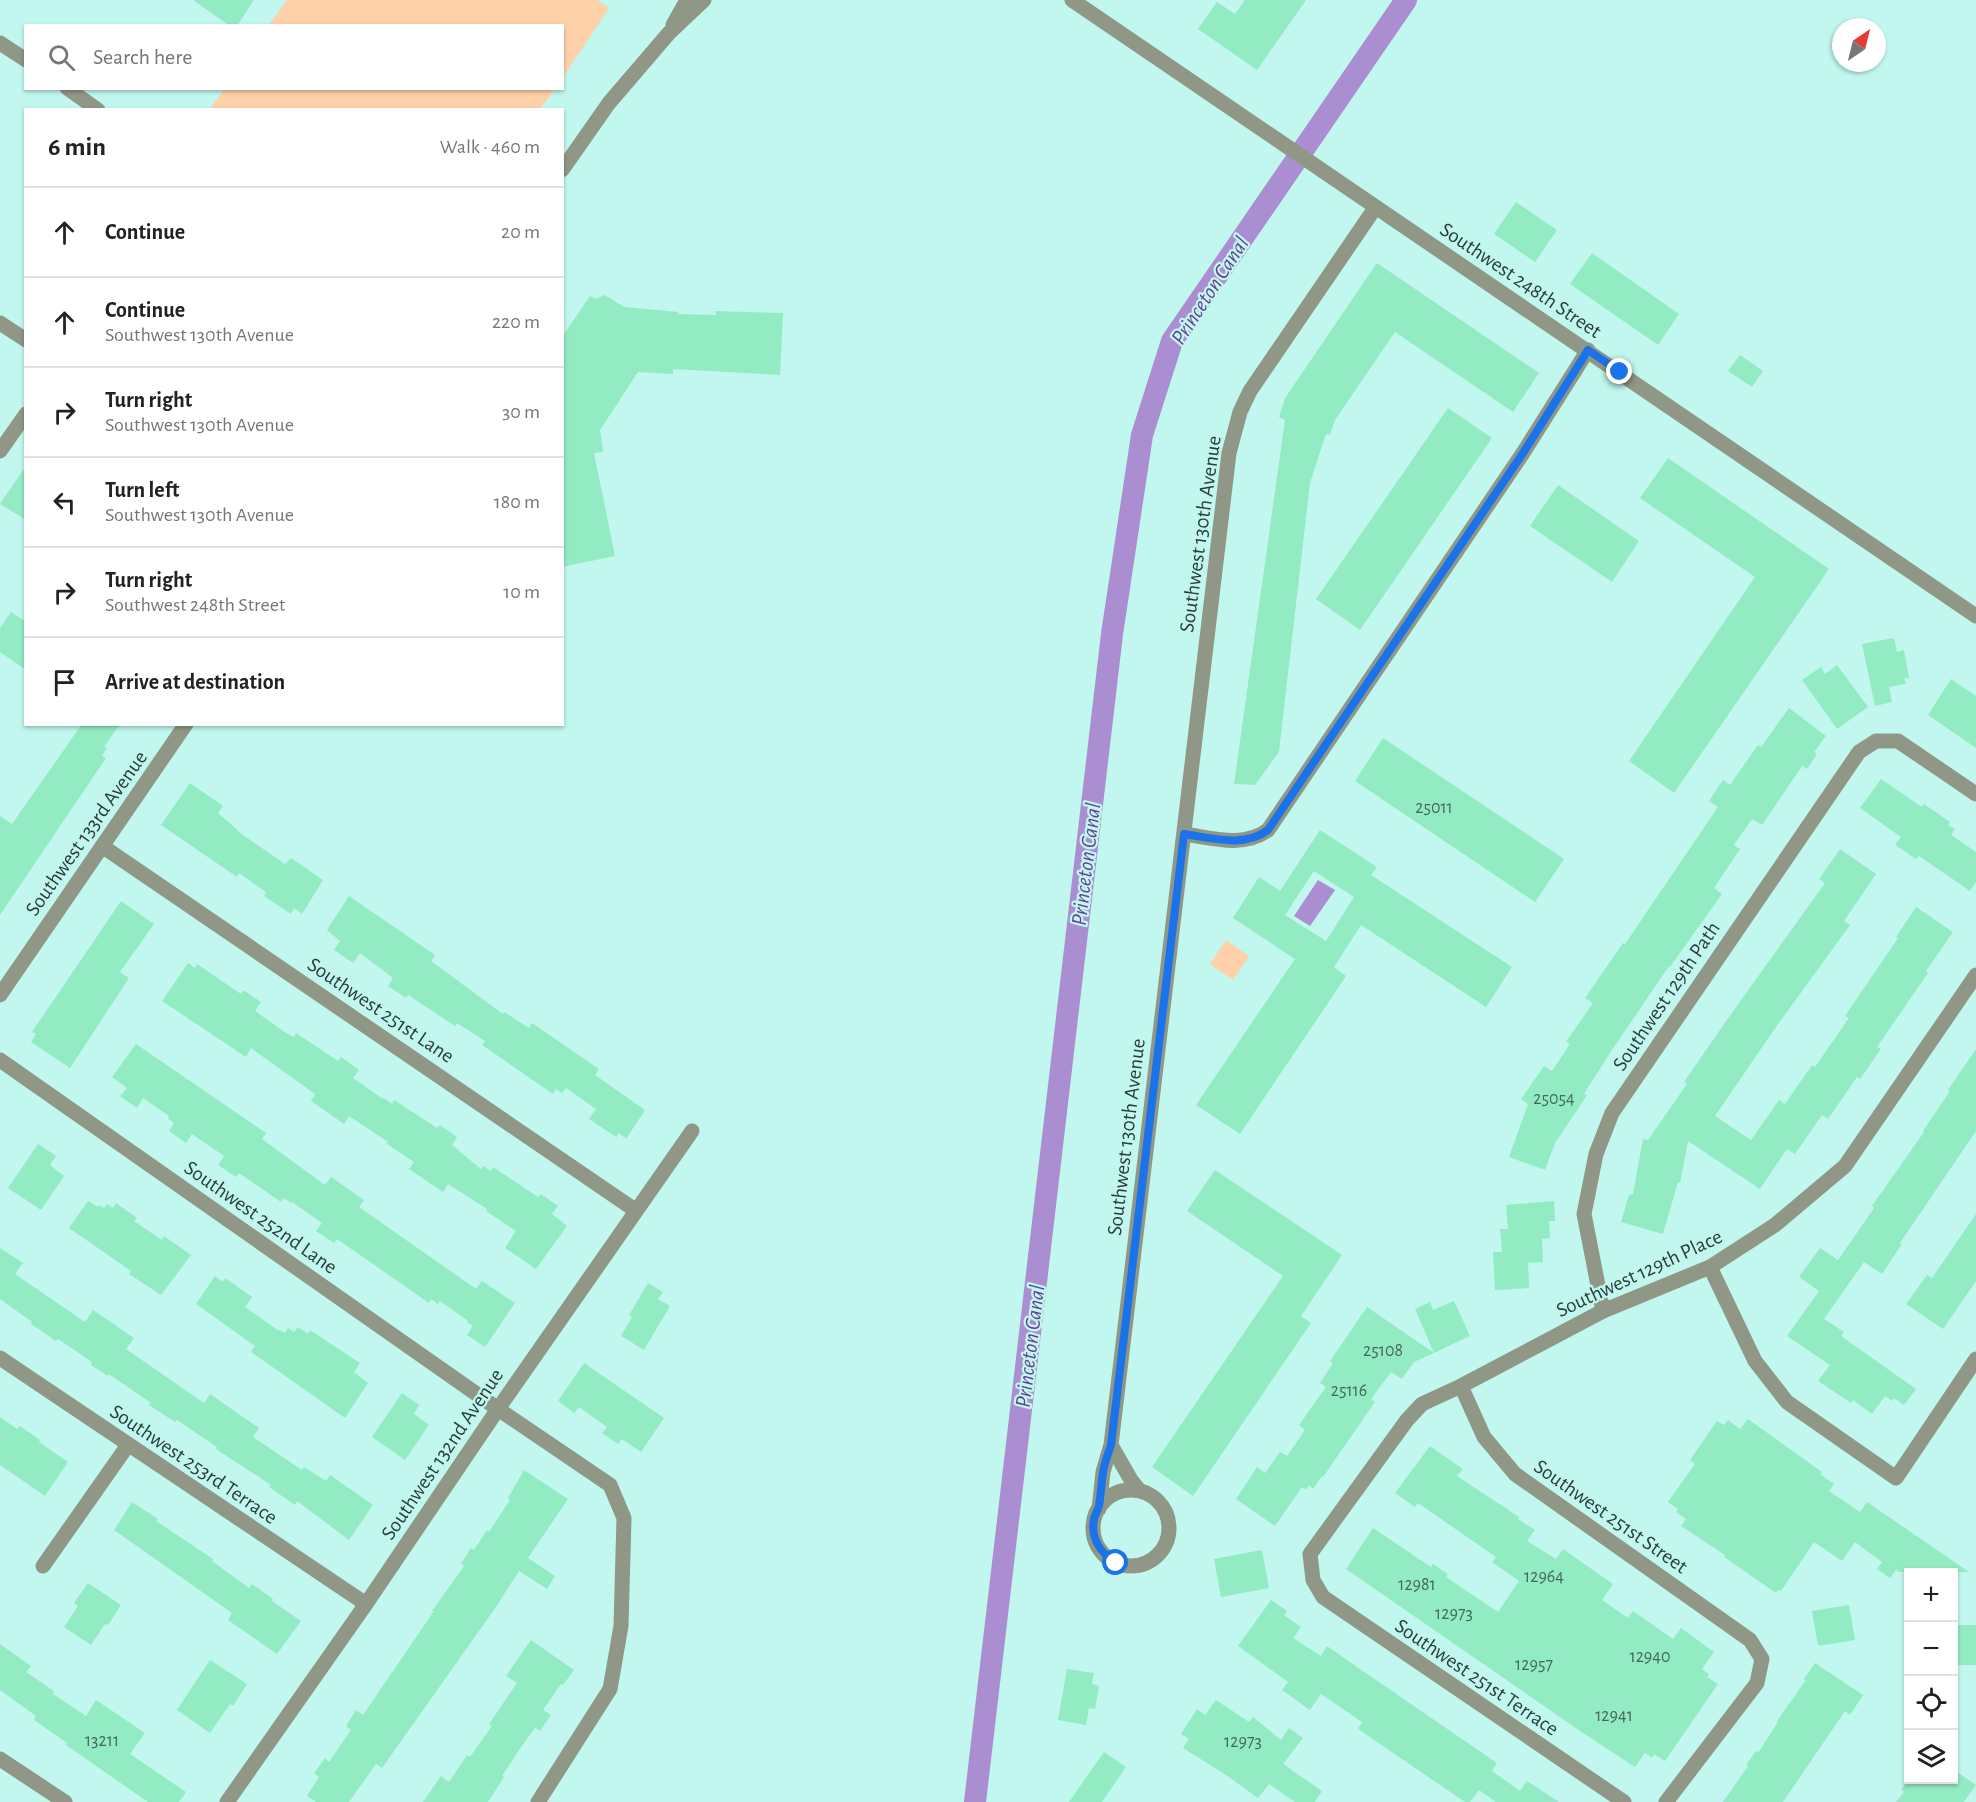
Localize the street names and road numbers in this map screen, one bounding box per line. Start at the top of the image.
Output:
street label: Southwest 248th Street [1436,219,1605,342]
street label: Southwest 130th Avenue [1176,434,1225,634]
street label: Southwest 133rd Avenue [22,747,151,920]
street label: Southwest 129th Path [1609,918,1724,1075]
street label: Southwest 251st Lane [304,954,458,1067]
street label: Southwest 130th Avenue [1104,1037,1149,1237]
street label: Southwest 252nd Lane [181,1157,341,1278]
street label: Southwest 129th Place [1553,1226,1725,1321]
street label: Southwest 132nd Avenue [377,1365,507,1543]
street label: Southwest 253rd Terrace [106,1401,281,1528]
street label: Southwest 251st Street [1530,1456,1692,1577]
street label: Southwest 251st Terrace [1391,1615,1562,1740]

